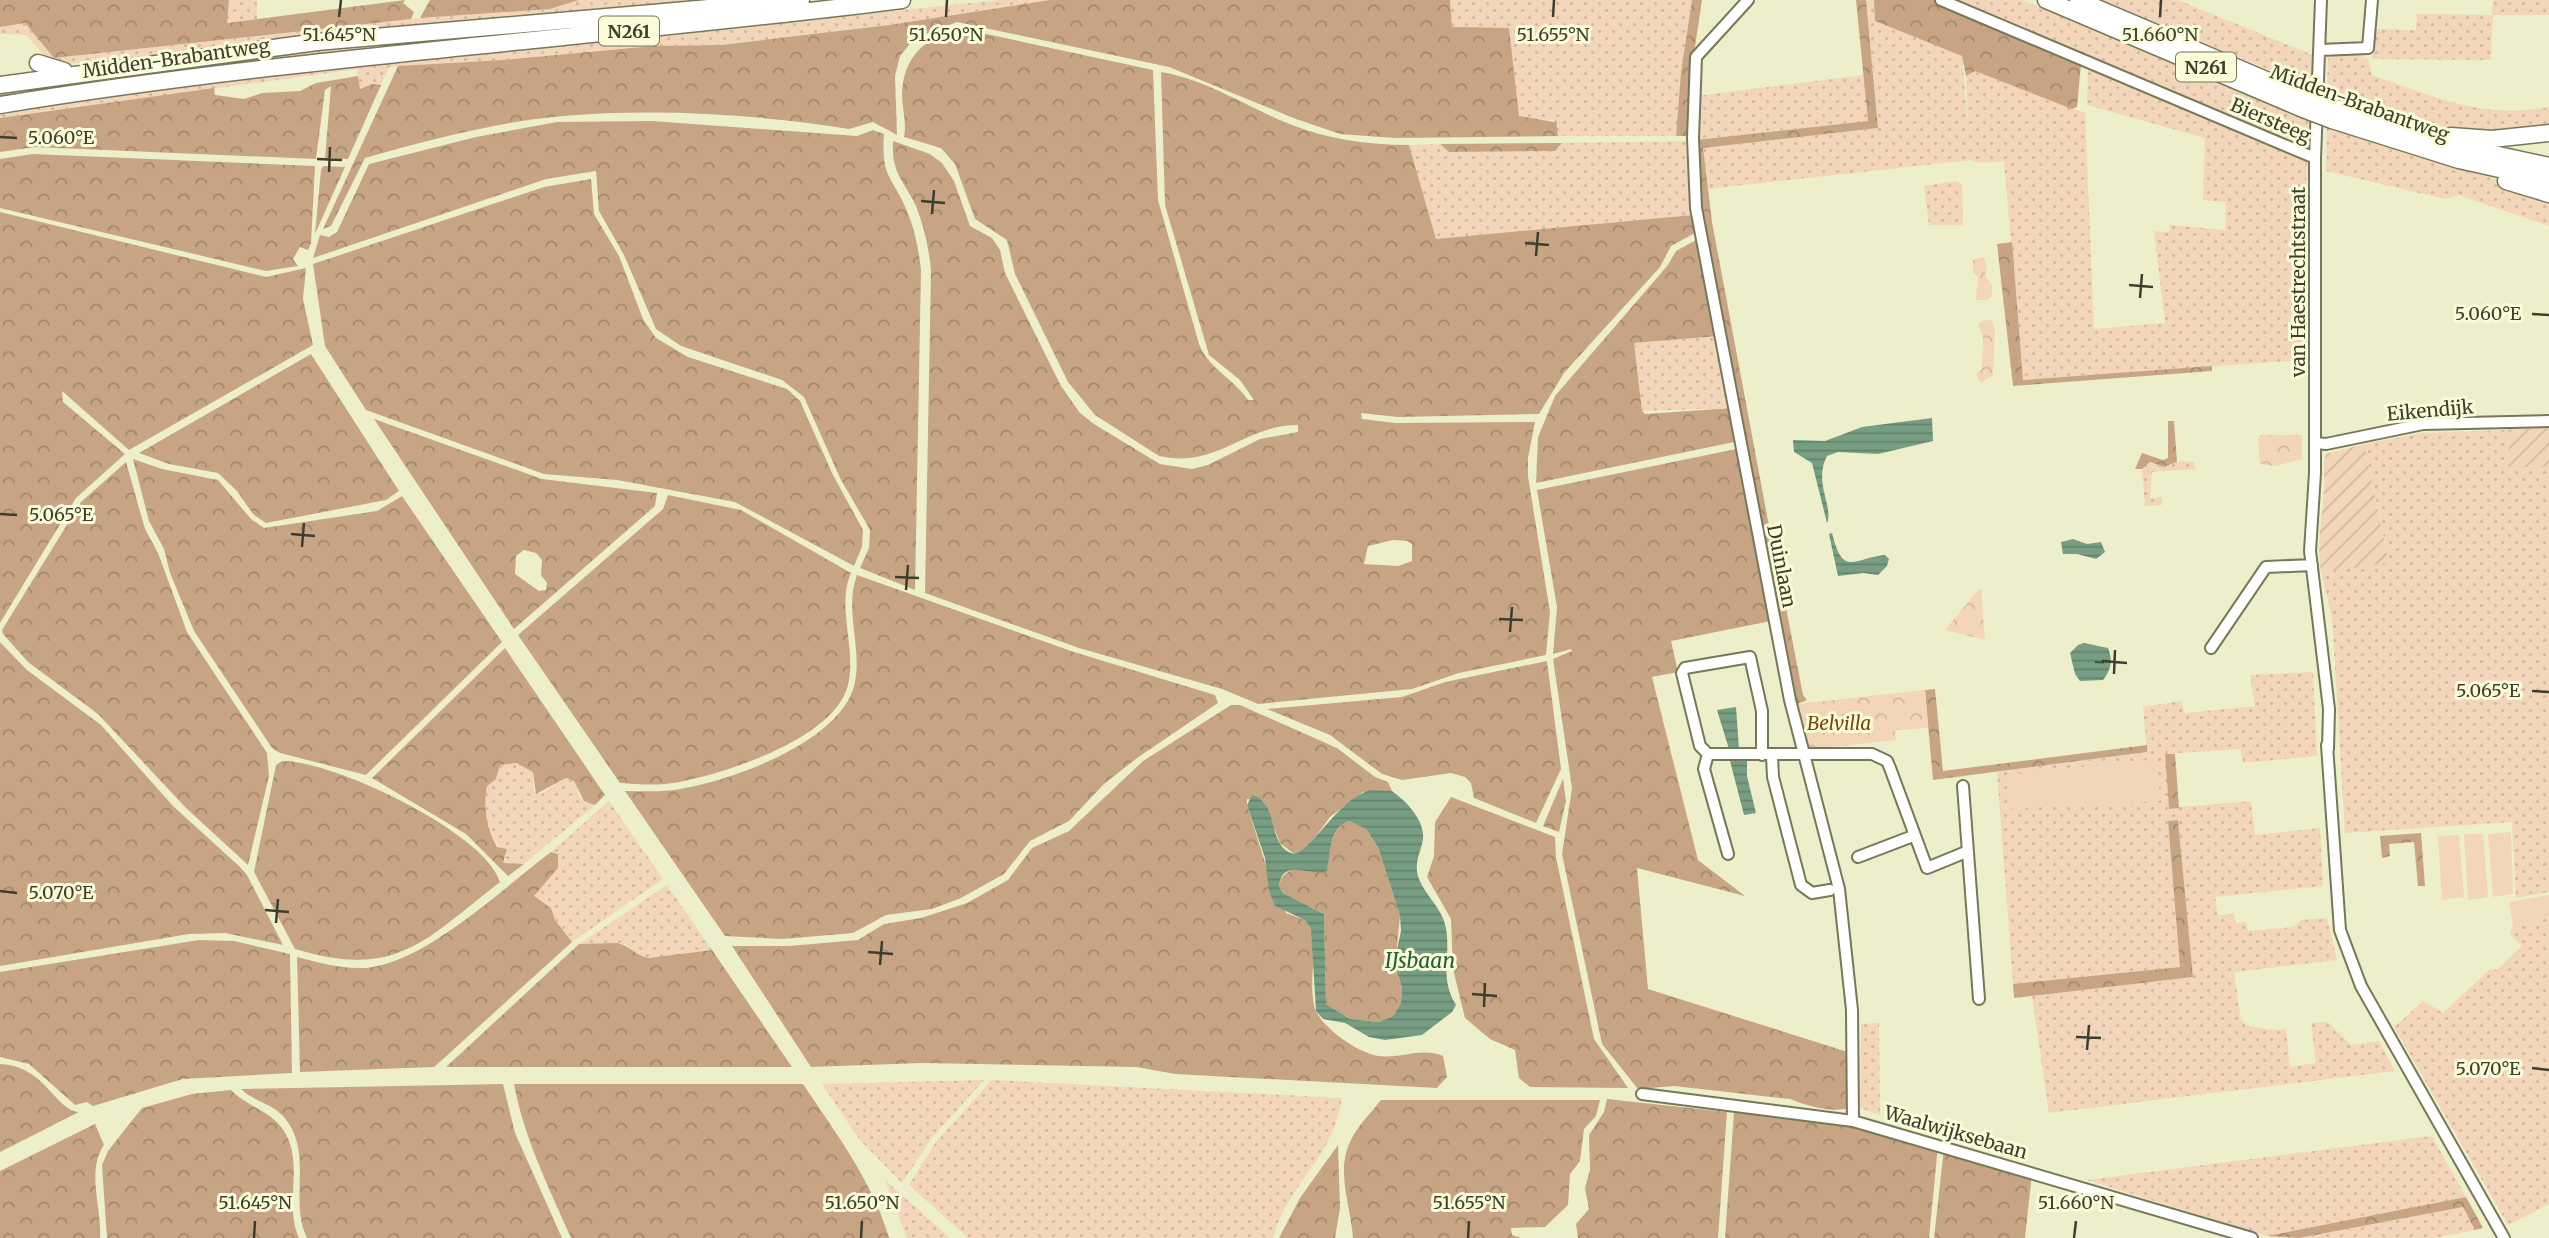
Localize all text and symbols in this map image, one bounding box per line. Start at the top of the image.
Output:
road number: N261 [599,16,659,46]
text: 51.645°N [302,23,376,46]
text: 51.650°N [908,23,984,46]
text: 51.655°N [1517,23,1590,46]
text: 51.660°N [2122,23,2198,46]
street label: Midden-Brabantweg [81,33,272,83]
road number: N261 [2176,52,2236,82]
street label: Midden-Brabantweg [2267,59,2453,147]
street label: Biersteeg [2227,92,2315,148]
text: 5.060°E [28,126,95,149]
street label: van Haestrechtstraat [2286,186,2310,378]
text: 5.060°E [2455,302,2522,325]
street label: Eikendijk [2386,394,2474,426]
text: 5.065°E [29,503,94,526]
street label: Duinlaan [1762,522,1802,610]
text: 5.065°E [2456,679,2521,702]
park label: Belvilla [1807,711,1871,735]
text: 5.070°E [29,881,94,904]
water label: IJsbaan [1385,947,1455,974]
text: 5.070°E [2456,1057,2521,1080]
street label: Waalwijksebaan [1881,1100,2031,1164]
text: 51.645°N [218,1191,292,1214]
text: 51.650°N [824,1191,900,1214]
text: 51.655°N [1433,1191,1506,1214]
text: 51.660°N [2038,1191,2114,1214]

